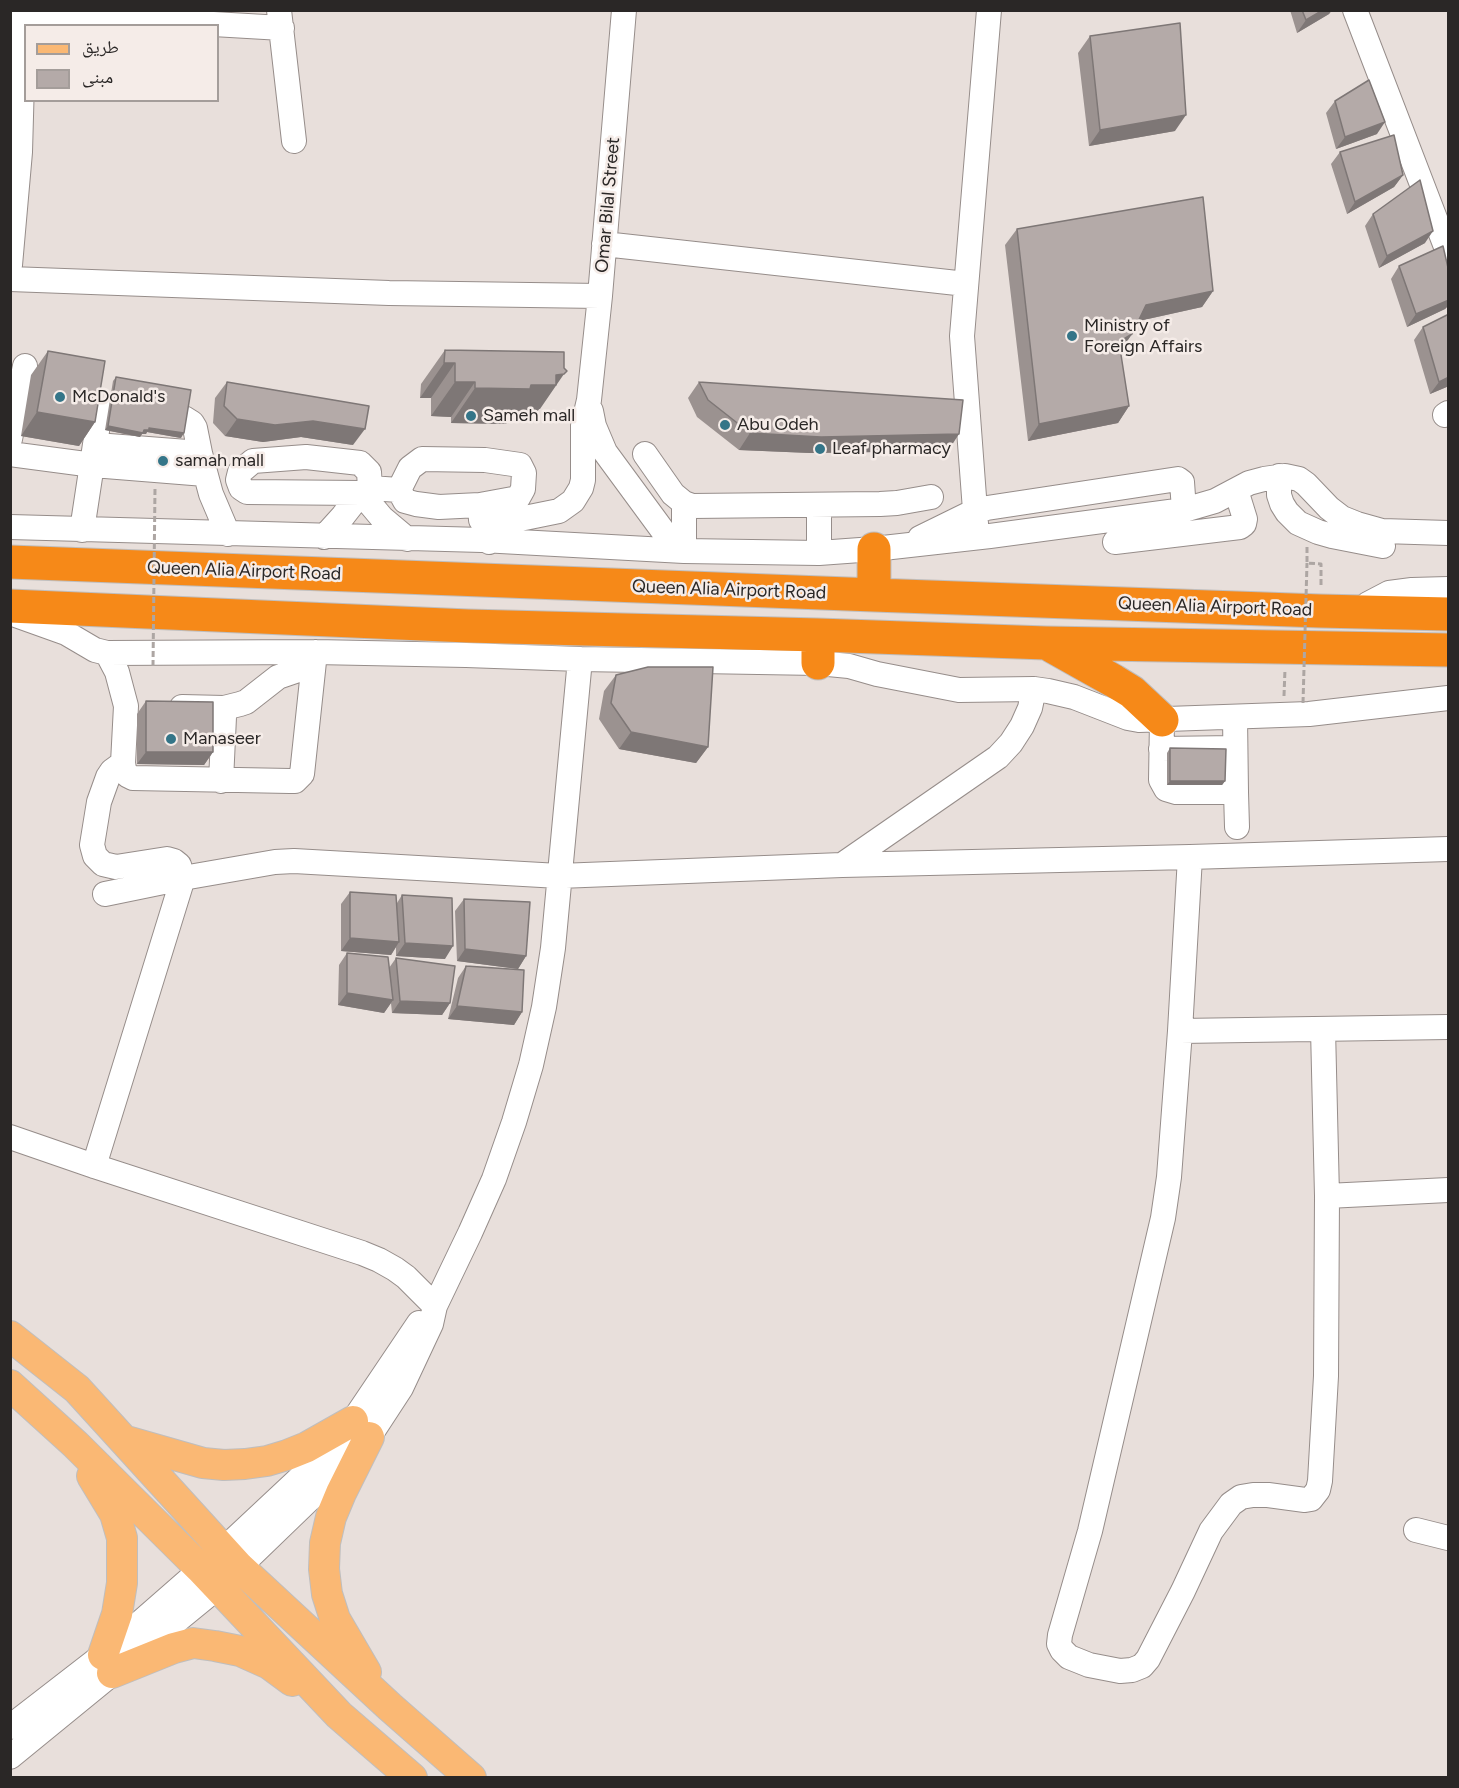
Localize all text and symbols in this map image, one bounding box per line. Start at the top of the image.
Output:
legend [24,24,219,102]
text: طريق [82,36,119,58]
text: مبنى [82,66,113,88]
street label: Omar Bilal Street [591,136,625,274]
place label: Ministry of Foreign Affairs [1084,315,1202,358]
marker: Ministry of Foreign Affairs [1065,329,1079,343]
place label: McDonald's [72,386,166,408]
marker: McDonald's [53,390,67,404]
place label: Sameh mall [483,405,575,427]
marker: Sameh mall [464,409,478,423]
place label: Abu Odeh [737,414,819,436]
marker: Abu Odeh [718,418,732,432]
place label: Leaf pharmacy [832,438,951,460]
marker: Leaf pharmacy [813,442,827,456]
place label: samah mall [175,450,264,472]
marker: samah mall [156,454,170,468]
street label: Queen Alia Airport Road [146,557,342,585]
street label: Queen Alia Airport Road [631,576,827,604]
street label: Queen Alia Airport Road [1117,593,1313,621]
place label: Manaseer [183,728,261,750]
marker: Manaseer [164,732,178,746]

